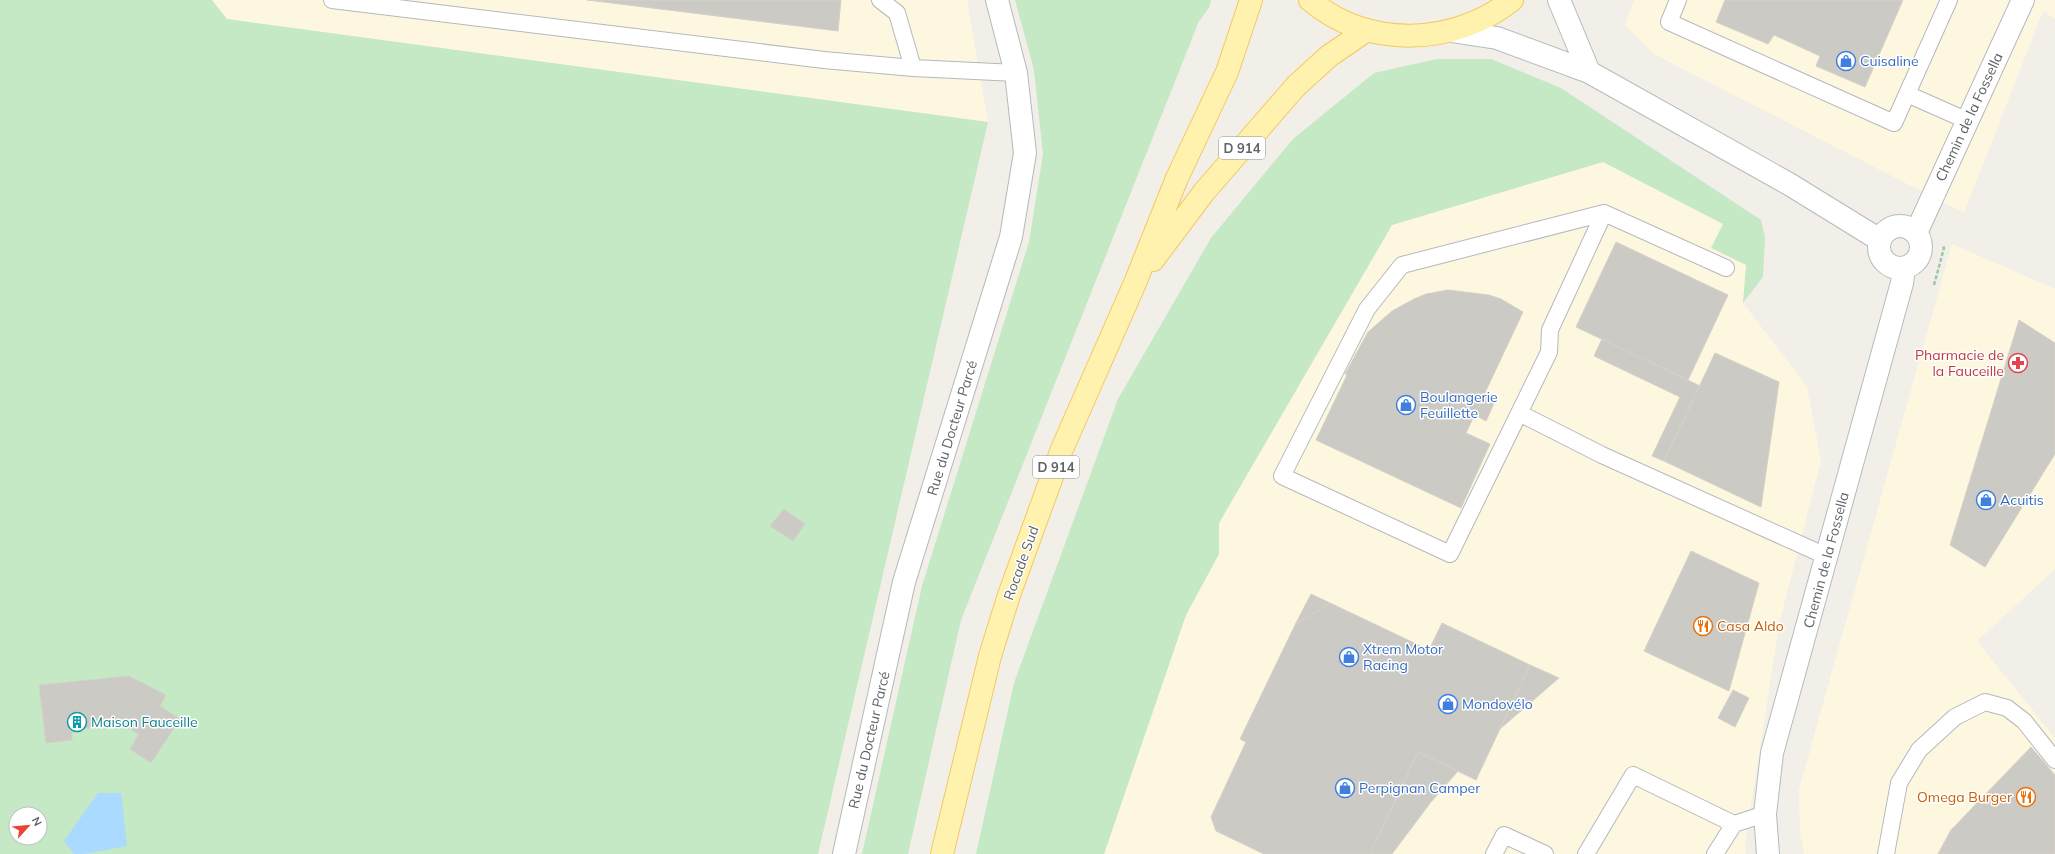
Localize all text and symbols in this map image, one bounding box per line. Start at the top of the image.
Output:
shop icon: Cuisaline [1835,50,1857,72]
street label: Chemin de la Fossella [1931,50,2007,184]
place label: Cuisaline [1860,52,1919,70]
road number: D 914 [1219,137,1265,159]
place label: Pharmacie de la Fauceille [1915,346,2004,380]
pharmacy icon: Pharmacie de la Fauceille [2007,352,2029,374]
street label: Rue du Docteur Parcé [923,358,981,498]
place label: Boulangerie Feuillette [1420,388,1498,422]
shop icon: Boulangerie Feuillette [1395,394,1417,416]
road number: D 914 [1033,456,1079,478]
shop icon: Acuitis [1975,489,1997,511]
street label: Chemin de la Fossella [1799,490,1853,630]
place label: Acuitis [2000,491,2044,509]
street label: Rocade Sud [999,523,1043,603]
restaurant icon: Casa Aldo [1692,615,1714,637]
place label: Casa Aldo [1717,617,1784,635]
place label: Xtrem Motor Racing [1363,640,1444,674]
shop icon: Xtrem Motor Racing [1338,646,1360,668]
street label: Rue du Docteur Parcé [844,670,894,810]
shop icon: Mondovélo [1437,693,1459,715]
place label: Mondovélo [1462,695,1533,713]
building icon: Maison Fauceille [66,711,88,733]
place label: Maison Fauceille [91,713,198,731]
shop icon: Perpignan Camper [1334,777,1356,799]
place label: Perpignan Camper [1359,779,1481,797]
restaurant icon: Omega Burger [2015,786,2037,808]
place label: Omega Burger [1917,788,2013,806]
north arrow [8,806,48,846]
text: N [29,815,45,828]

